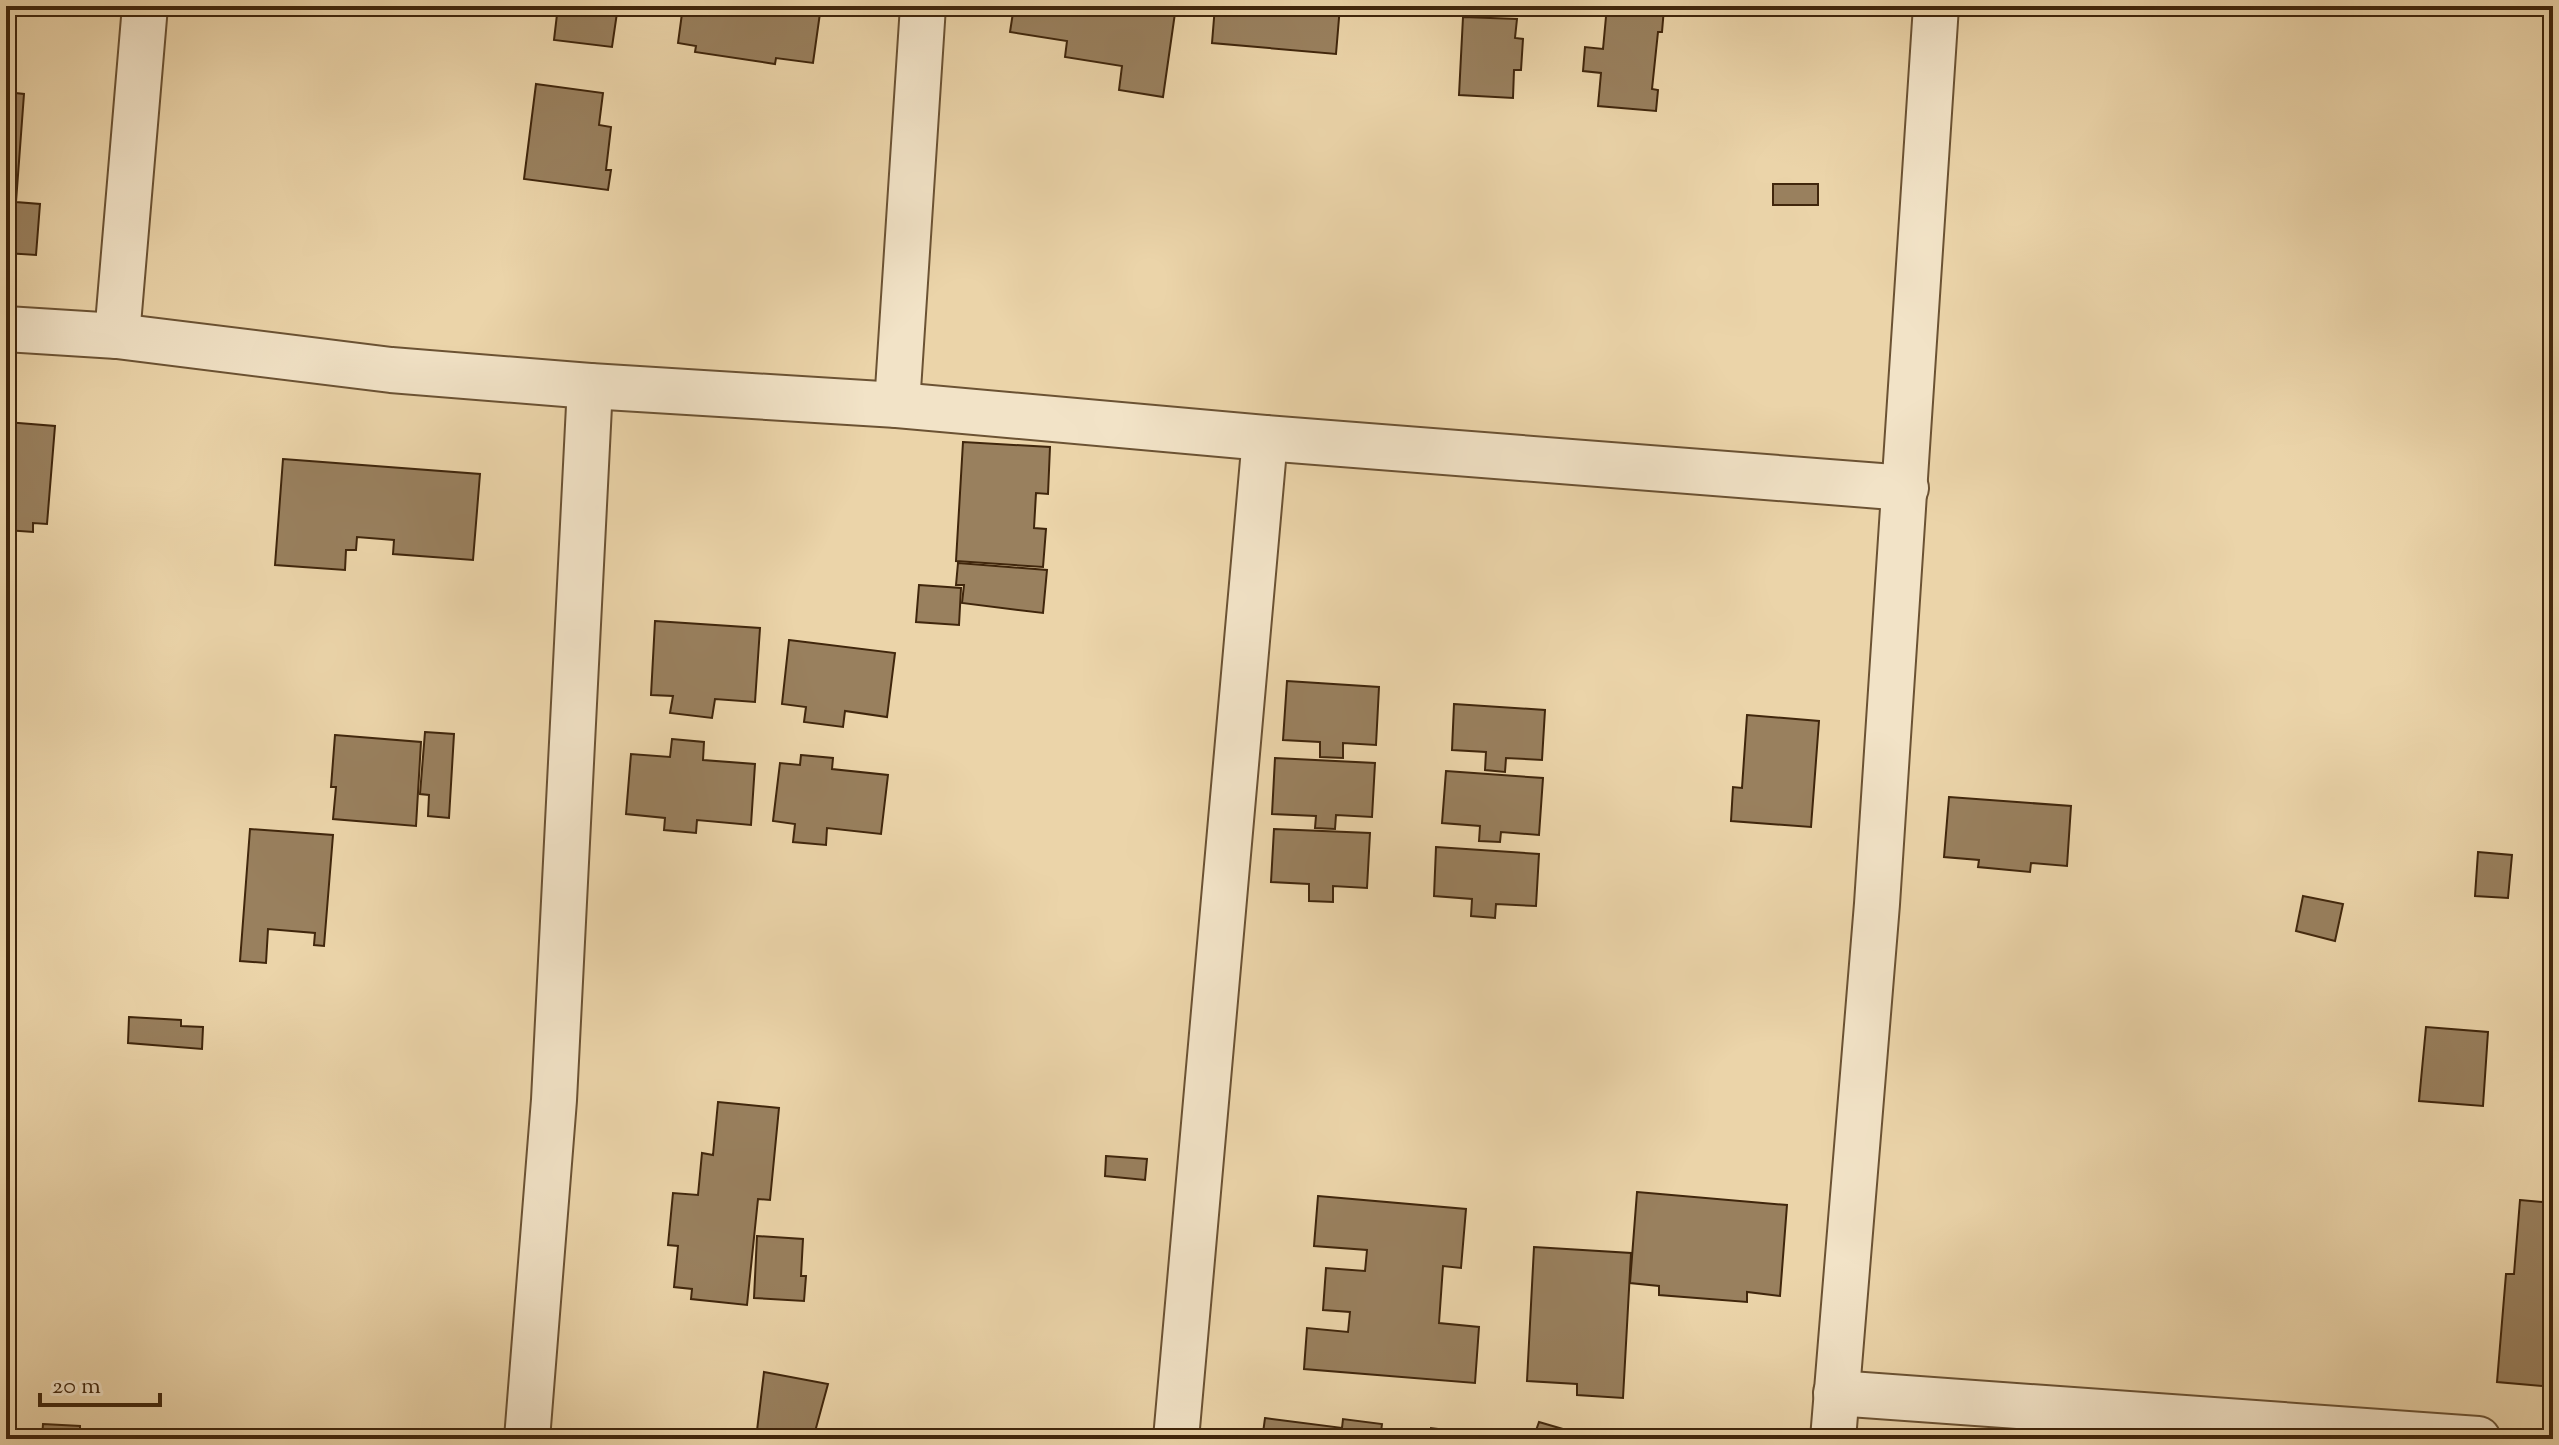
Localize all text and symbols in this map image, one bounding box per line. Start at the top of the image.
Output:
scale bar [40,1357,160,1407]
text: 20 m [52,1370,101,1404]

